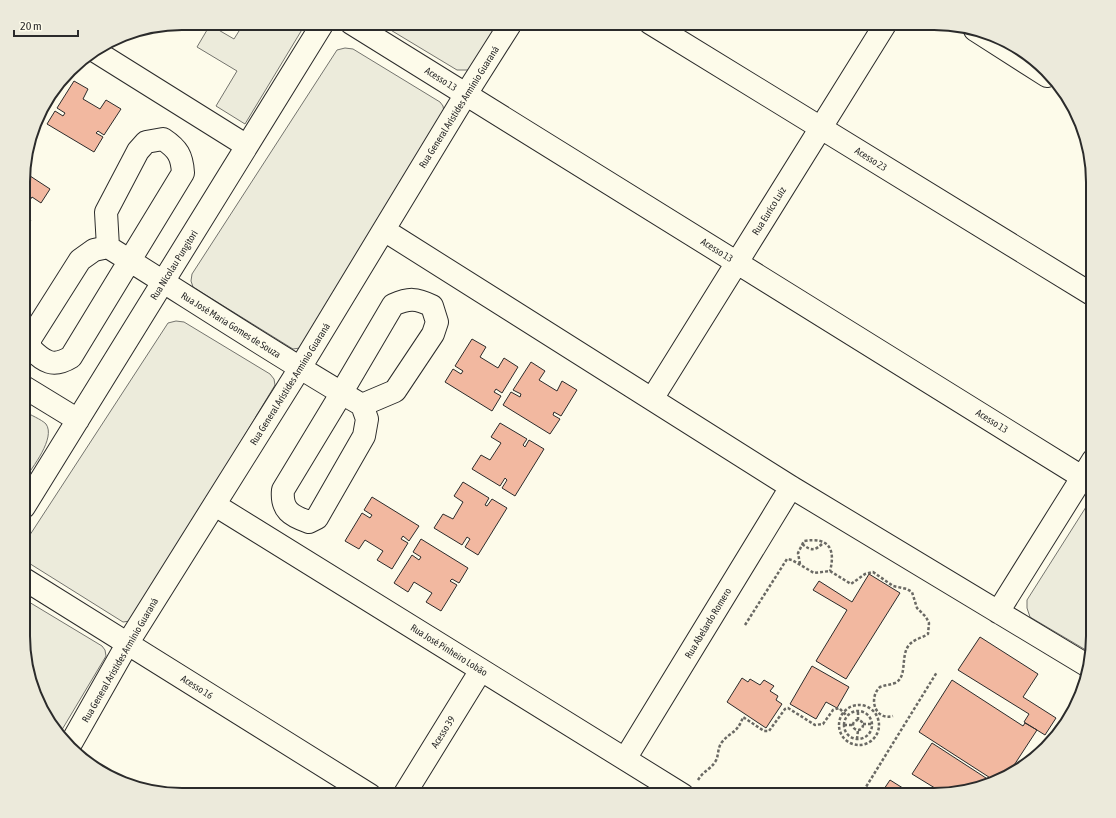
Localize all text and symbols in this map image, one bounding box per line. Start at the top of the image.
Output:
scale bar [14,12,78,38]
text: 20 m [20,19,42,33]
street label: Rua General Aristides Armínio Guaraná [417,44,501,170]
street label: Acesso 13 [423,65,459,93]
street label: Acesso 23 [853,145,889,173]
street label: Rua Eurico Luiz [750,185,788,237]
street label: Rua Nicolau Pungitori [148,228,200,302]
street label: Acesso 13 [699,236,735,264]
street label: Rua José Maria Gomes de Souza [179,290,283,360]
street label: Rua General Aristides Armínio Guaraná [248,321,332,447]
street label: Acesso 13 [974,407,1010,435]
street label: Rua Abelardo Romero [683,586,734,660]
street label: Rua General Aristides Armínio Guaraná [80,596,160,724]
street label: Rua José Pinheiro Lobão [409,622,490,678]
street label: Acesso 16 [179,673,215,701]
street label: Acesso 39 [429,714,457,750]

